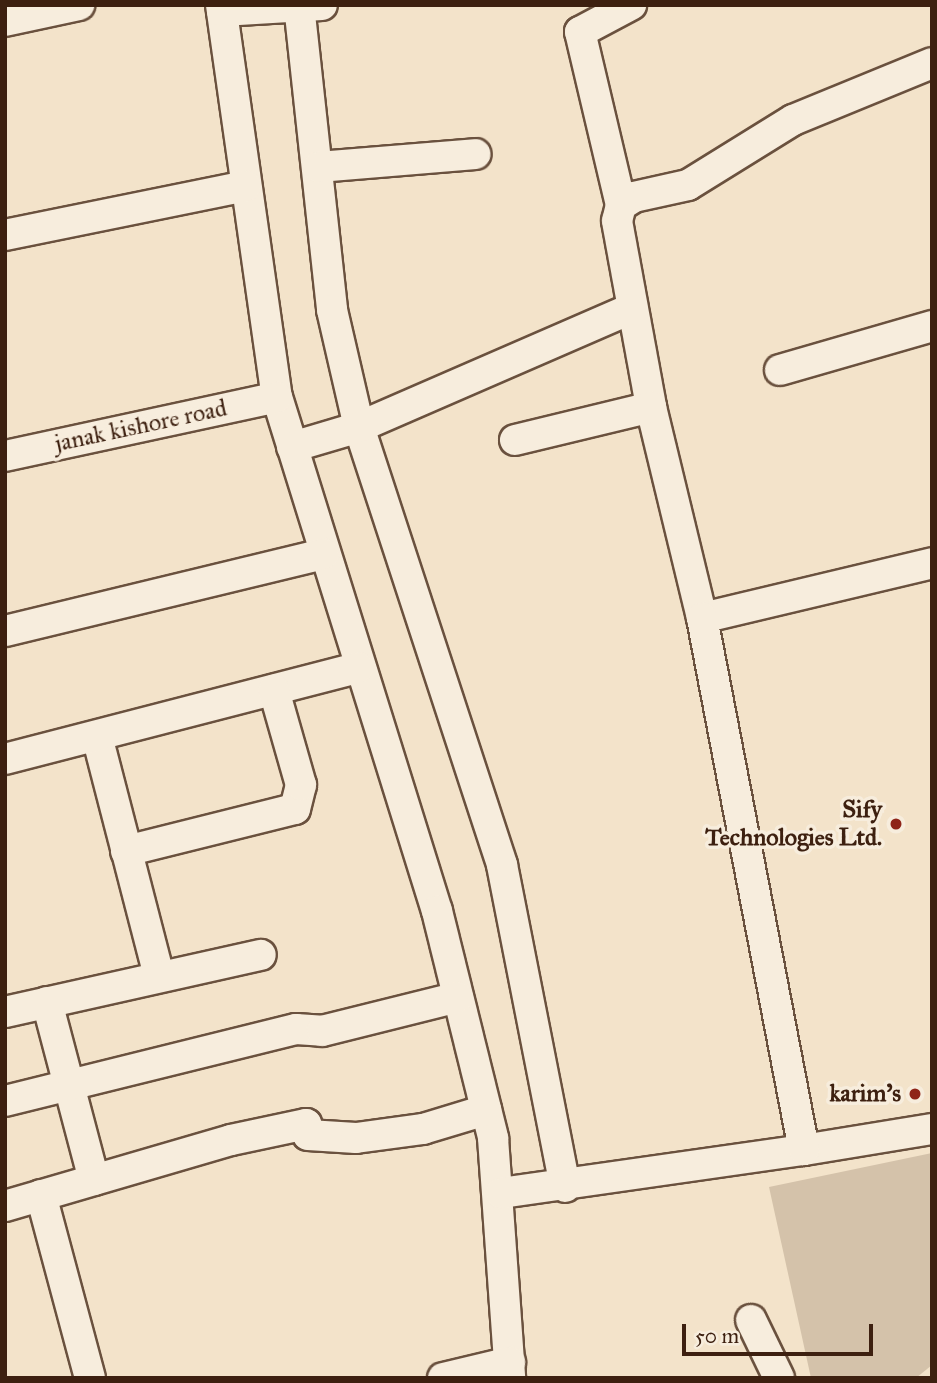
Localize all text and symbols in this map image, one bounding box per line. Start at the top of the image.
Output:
street label: janak kishore road [53,394,229,458]
place label: Sify Technologies Ltd. [705,796,882,852]
marker: Sify Technologies Ltd. [888,816,904,832]
place label: karim's [829,1080,901,1108]
marker: karim's [907,1086,923,1102]
scale bar [685,1310,876,1354]
text: 50 m [695,1323,739,1349]

